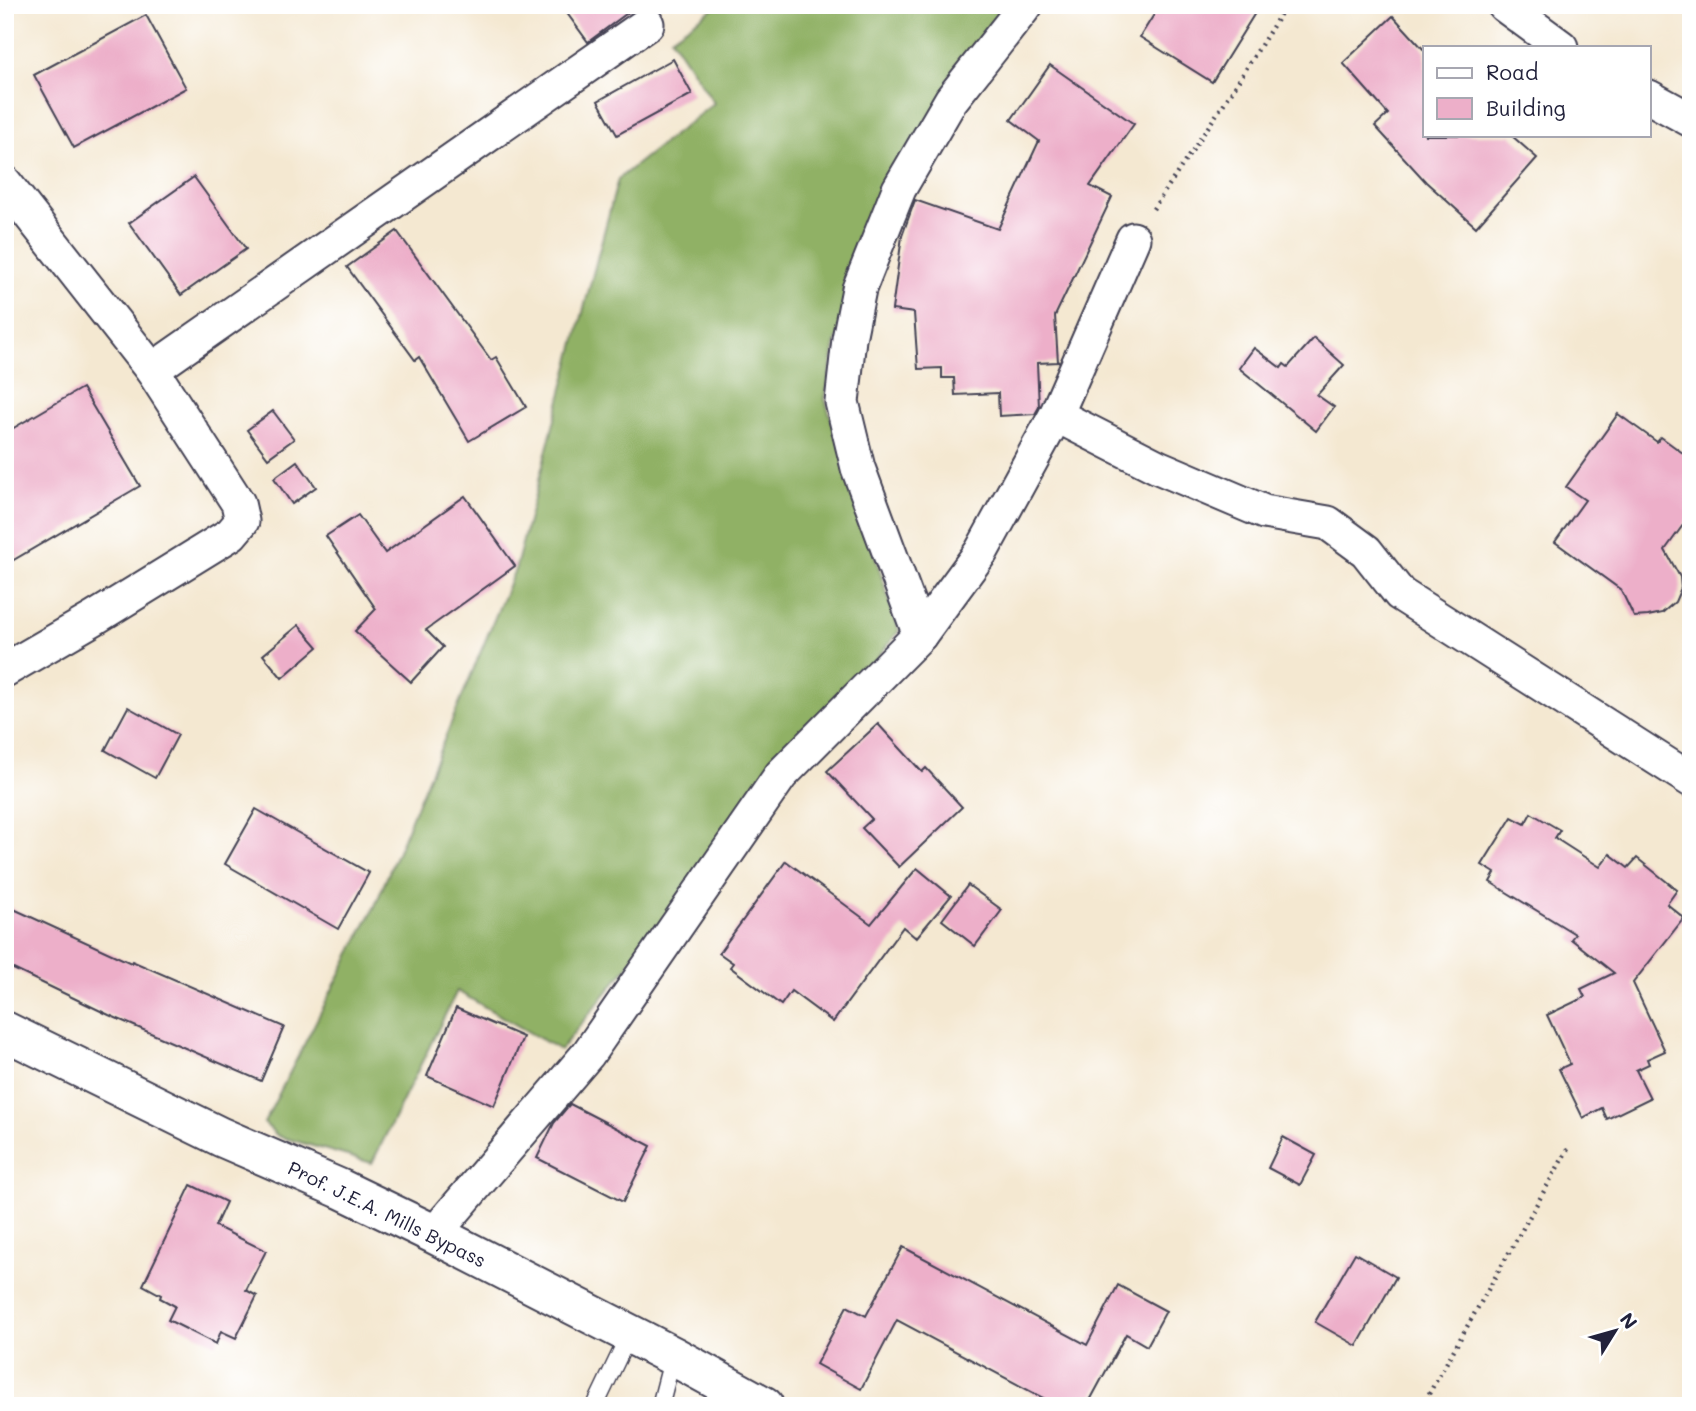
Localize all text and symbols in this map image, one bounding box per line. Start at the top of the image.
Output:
legend [1423,46,1650,136]
text: Road [1486,58,1538,85]
text: Building [1486,94,1566,121]
street label: Prof. J.E.A. Mills Bypass [284,1155,490,1272]
north arrow [1580,1296,1650,1366]
text: N [1615,1307,1643,1334]

